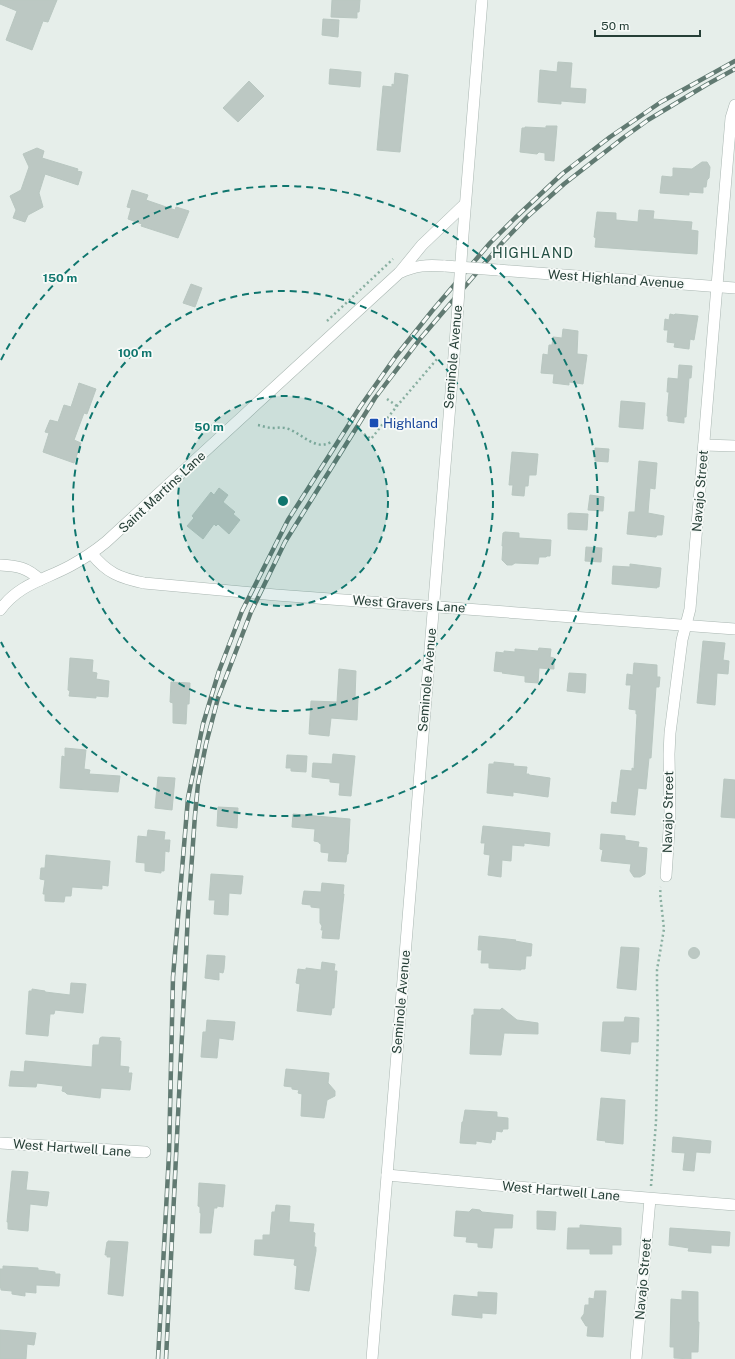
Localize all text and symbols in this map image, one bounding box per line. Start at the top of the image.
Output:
scale bar [595,12,700,38]
text: 50 m [601,19,629,33]
district label: HIGHLAND [492,245,574,261]
street label: West Highland Avenue [547,267,685,291]
text: 150 m [43,271,77,285]
street label: Seminole Avenue [441,304,465,410]
text: 100 m [118,346,152,360]
place label: Highland [383,416,438,431]
marker: Highland [368,417,380,429]
text: 50 m [194,420,224,434]
street label: Saint Martins Lane [116,448,208,536]
street label: Navajo Street [689,449,711,533]
centre of rings [276,494,290,508]
street label: West Gravers Lane [352,593,466,615]
street label: Seminole Avenue [415,627,439,733]
street label: Navajo Street [660,771,676,853]
street label: Seminole Avenue [389,949,413,1055]
street label: West Hartwell Lane [12,1136,132,1160]
street label: West Hartwell Lane [501,1178,621,1204]
street label: Navajo Street [632,1237,654,1321]

